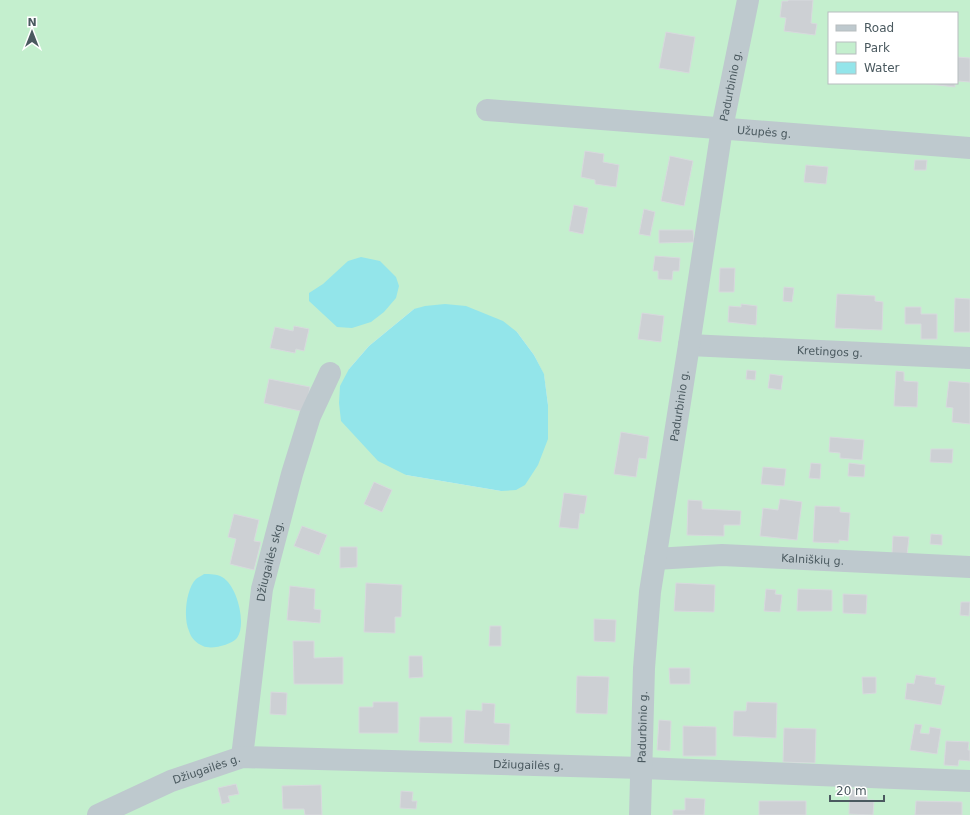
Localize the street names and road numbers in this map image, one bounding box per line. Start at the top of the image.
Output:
street label: Padurbinio g. [717,49,744,122]
street label: Užupės g. [737,123,792,140]
street label: Kretingos g. [797,343,863,360]
street label: Padurbinio g. [667,369,691,442]
street label: Džiugailės skg. [254,519,286,602]
street label: Kalniškių g. [781,551,845,567]
street label: Padurbinio g. [635,691,650,763]
street label: Džiugailės g. [171,752,242,786]
street label: Džiugailės g. [493,757,564,772]

